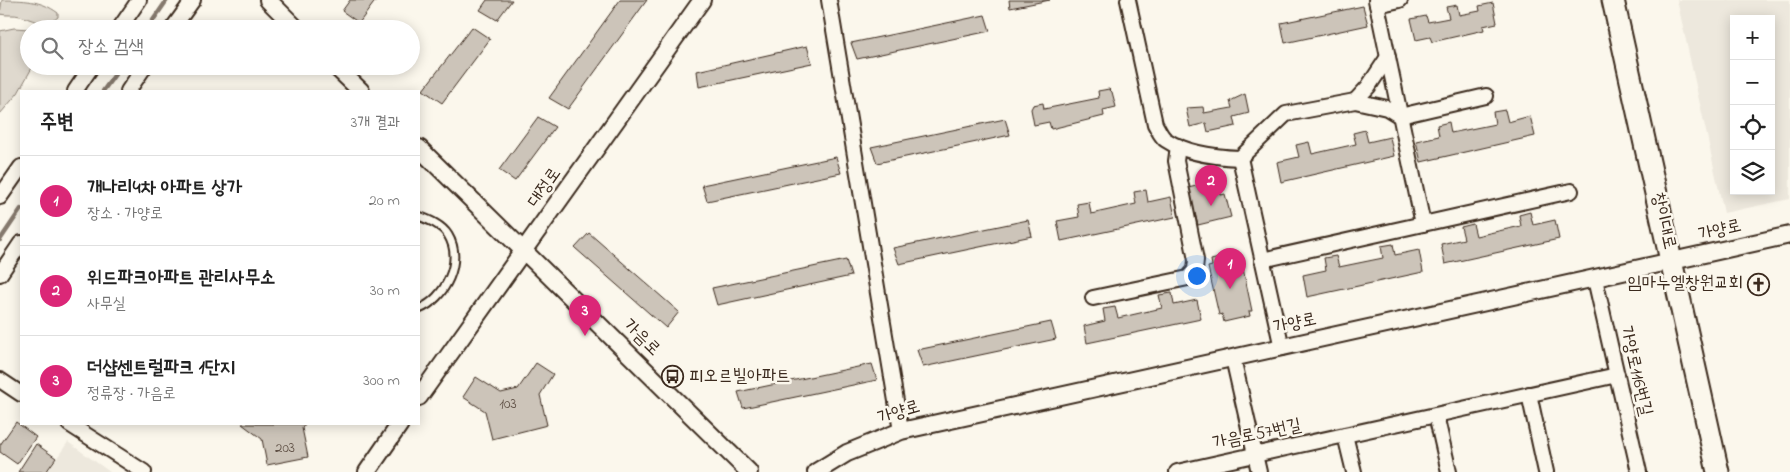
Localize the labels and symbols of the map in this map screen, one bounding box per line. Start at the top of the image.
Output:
street label: 대정로 [522,163,568,213]
pin: 2 [1195,165,1227,206]
street label: 창이대로 [1644,190,1682,252]
street label: 가양로 [1696,213,1744,249]
pin: 1 [1214,248,1246,289]
your location [1184,263,1210,289]
place label: 임마누엘창원교회 [1627,271,1743,297]
church icon: 임마누엘창원교회 [1747,272,1771,296]
pin: 3 [569,295,601,336]
street label: 가양로 [1271,307,1319,341]
street label: 가음로 [616,314,666,362]
street label: 가양로116번길 [1612,323,1658,419]
place label: 피오르빌아파트 [689,364,790,390]
bus stop icon: 피오르빌아파트 [661,365,685,389]
house number: 103 [499,393,517,415]
street label: 가양로 [874,394,924,432]
street label: 가음로57번길 [1210,413,1304,457]
house number: 203 [275,437,295,459]

